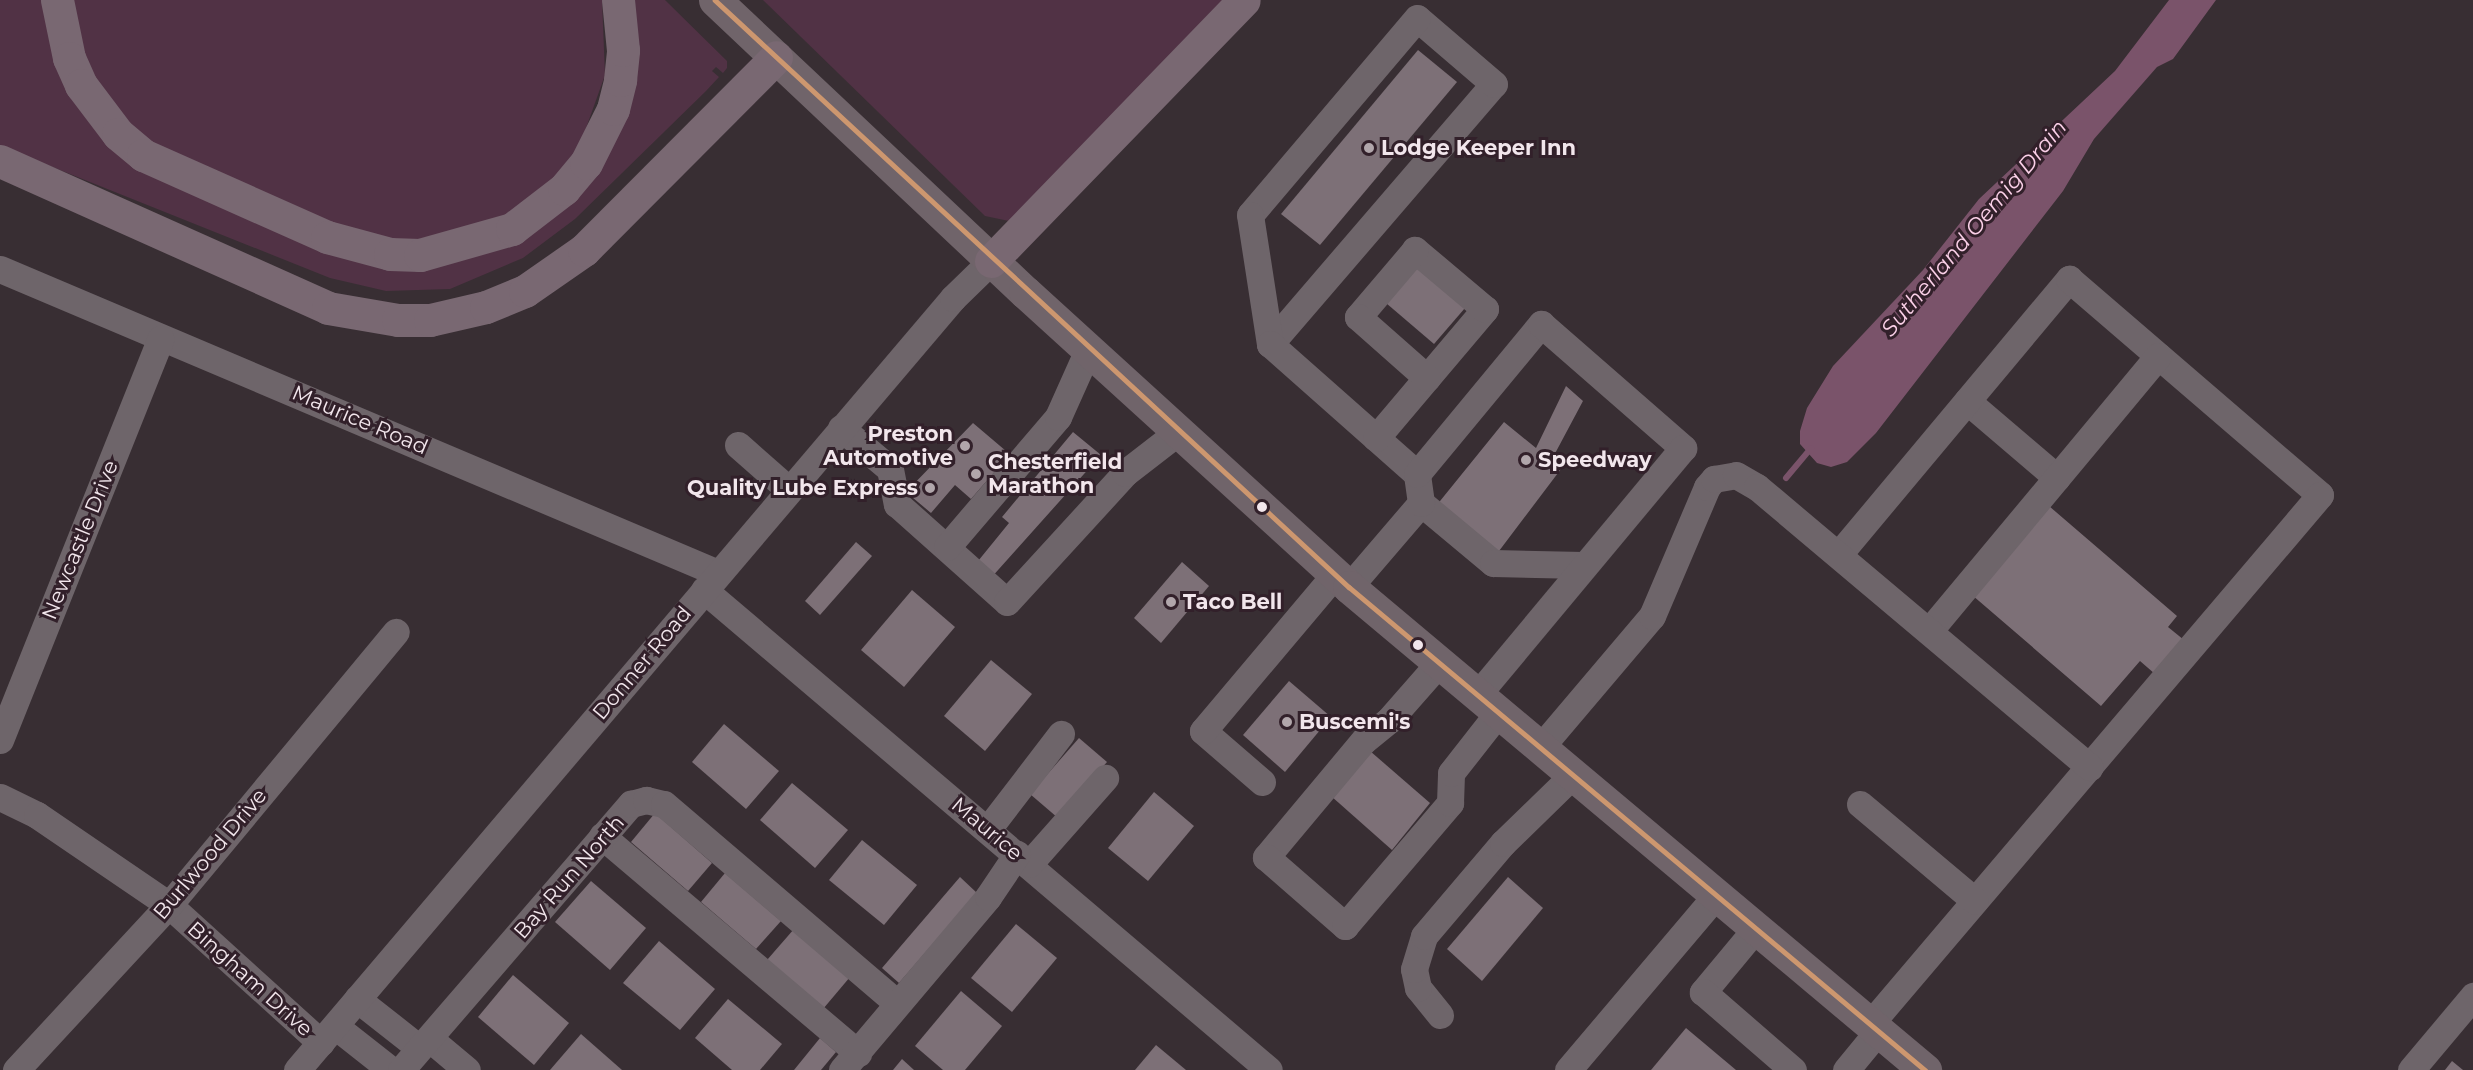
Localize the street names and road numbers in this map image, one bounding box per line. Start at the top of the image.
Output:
street label: Maurice Road [288,380,432,460]
street label: Newcastle Drive [37,457,123,623]
street label: Donner Road [587,601,697,725]
street label: Burlwood Drive [148,783,272,925]
street label: Maurice [946,792,1028,866]
street label: Bay Run North [509,810,629,944]
street label: Bingham Drive [182,916,318,1042]

